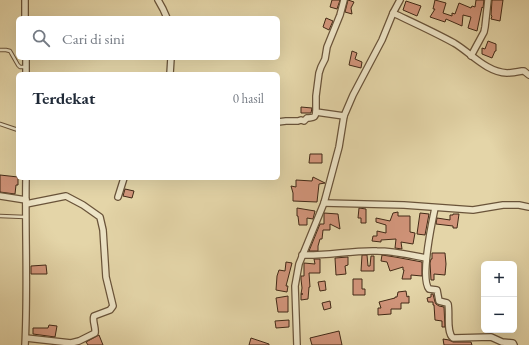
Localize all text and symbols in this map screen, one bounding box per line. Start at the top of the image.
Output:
search box [16,16,280,60]
icon: search [30,27,52,49]
text: Cari di sini [62,29,125,48]
text: Terdekat [32,87,95,109]
text: 0 hasil [233,90,264,107]
map controls [481,261,517,333]
button: + [481,261,517,297]
button: − [481,297,517,333]

